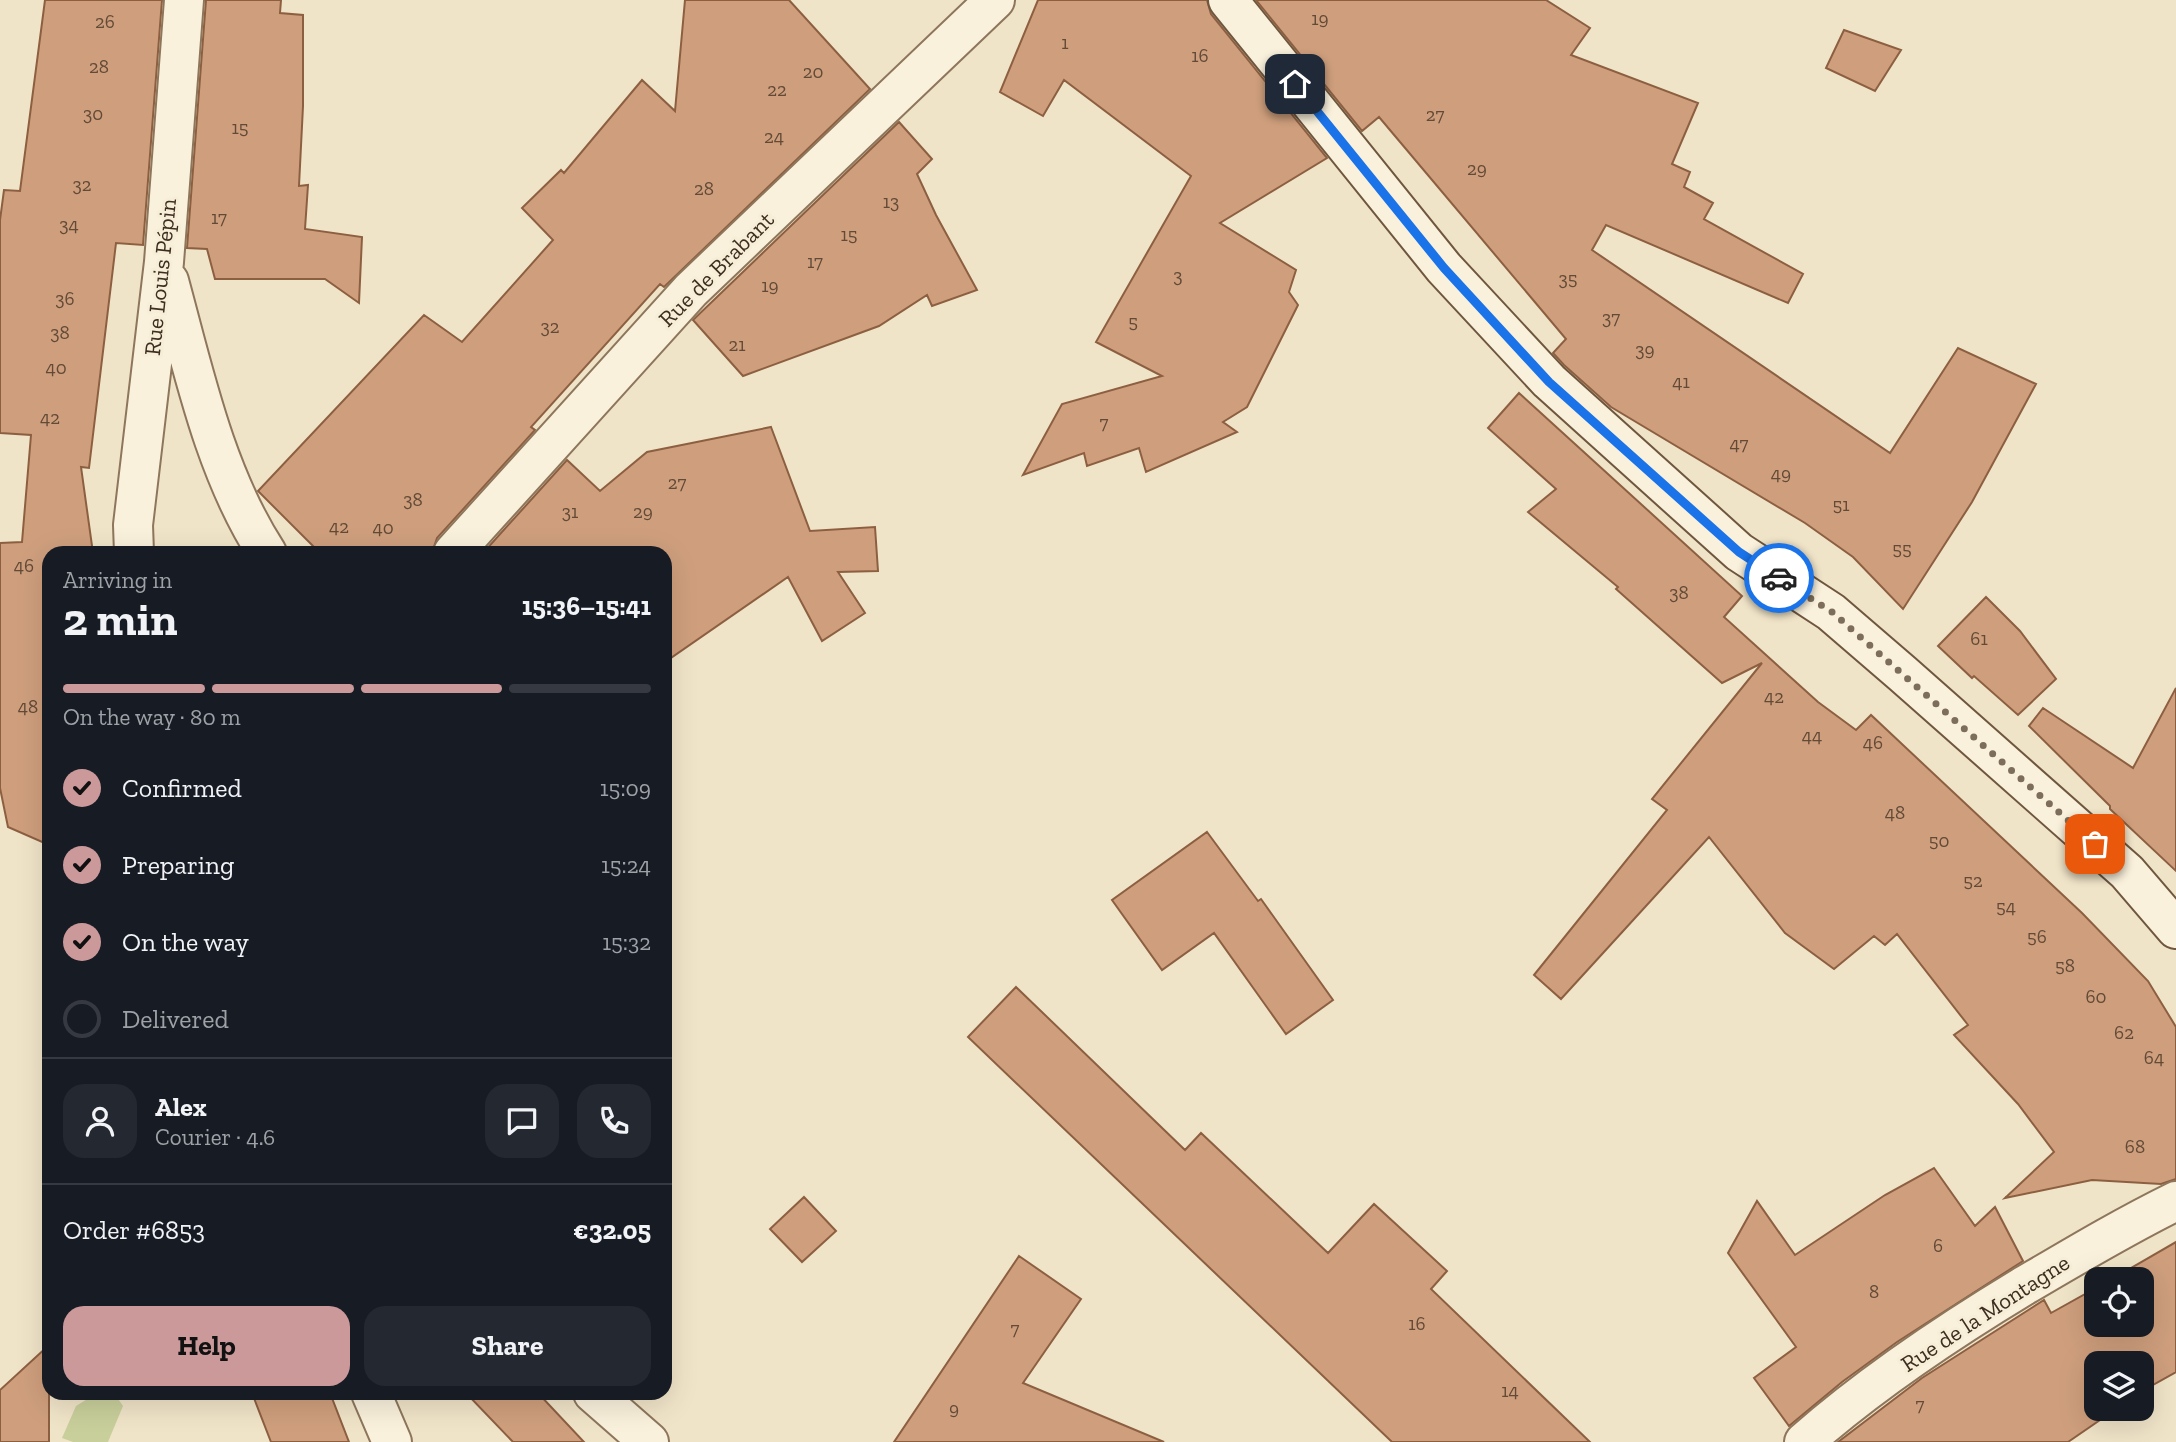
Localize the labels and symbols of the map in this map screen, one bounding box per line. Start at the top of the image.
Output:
house number: 19 [1311,7,1329,30]
house number: 26 [95,10,115,33]
house number: 1 [1061,31,1069,54]
house number: 16 [1191,44,1209,67]
pin [1265,54,1325,114]
house number: 28 [89,55,109,78]
house number: 20 [803,60,823,83]
house number: 22 [767,78,787,101]
house number: 30 [83,102,103,125]
house number: 27 [1426,103,1444,126]
house number: 15 [231,116,249,139]
house number: 24 [764,125,784,148]
house number: 29 [1467,157,1487,180]
house number: 32 [72,173,92,196]
house number: 28 [694,177,714,200]
house number: 13 [883,190,899,213]
street label: Rue Louis Pépin [138,197,182,357]
street label: Rue de Brabant [653,205,780,332]
house number: 17 [211,206,227,229]
house number: 34 [59,213,79,236]
house number: 15 [840,223,858,246]
house number: 17 [807,250,823,273]
house number: 3 [1173,264,1183,287]
house number: 35 [1558,267,1578,290]
house number: 19 [761,274,779,297]
house number: 36 [55,287,75,310]
house number: 37 [1602,306,1620,329]
house number: 5 [1128,310,1138,333]
house number: 32 [540,315,560,338]
house number: 38 [50,321,70,344]
house number: 21 [728,333,746,356]
house number: 39 [1635,338,1655,361]
house number: 40 [45,356,67,379]
house number: 41 [1672,370,1690,393]
house number: 42 [40,406,60,429]
house number: 7 [1100,411,1109,434]
house number: 47 [1730,432,1748,455]
house number: 49 [1771,462,1791,485]
house number: 27 [668,471,686,494]
house number: 38 [403,488,423,511]
house number: 51 [1832,493,1850,516]
house number: 31 [562,500,578,523]
house number: 29 [633,500,653,523]
house number: 42 [329,515,349,538]
house number: 40 [372,516,394,539]
house number: 55 [1892,537,1912,560]
courier [1744,543,1814,613]
house number: 46 [14,554,34,577]
house number: 38 [1669,581,1689,604]
house number: 61 [1970,627,1988,650]
house number: 42 [1764,685,1784,708]
house number: 48 [18,695,38,718]
house number: 44 [1802,724,1822,747]
house number: 46 [1863,731,1883,754]
house number: 48 [1885,801,1905,824]
pin [2065,814,2125,874]
house number: 50 [1929,829,1949,852]
house number: 52 [1963,869,1983,892]
house number: 54 [1996,895,2016,918]
house number: 56 [2027,925,2047,948]
house number: 58 [2055,954,2075,977]
house number: 60 [2085,985,2107,1008]
house number: 62 [2114,1021,2134,1044]
house number: 64 [2144,1046,2164,1069]
house number: 68 [2125,1135,2145,1158]
house number: 6 [1933,1234,1943,1257]
street label: Rue de la Montagne [1896,1248,2074,1378]
house number: 8 [1869,1280,1879,1303]
house number: 16 [1408,1312,1426,1335]
house number: 7 [1011,1317,1020,1340]
house number: 14 [1501,1379,1519,1402]
house number: 7 [1916,1393,1925,1416]
house number: 9 [949,1397,959,1420]

